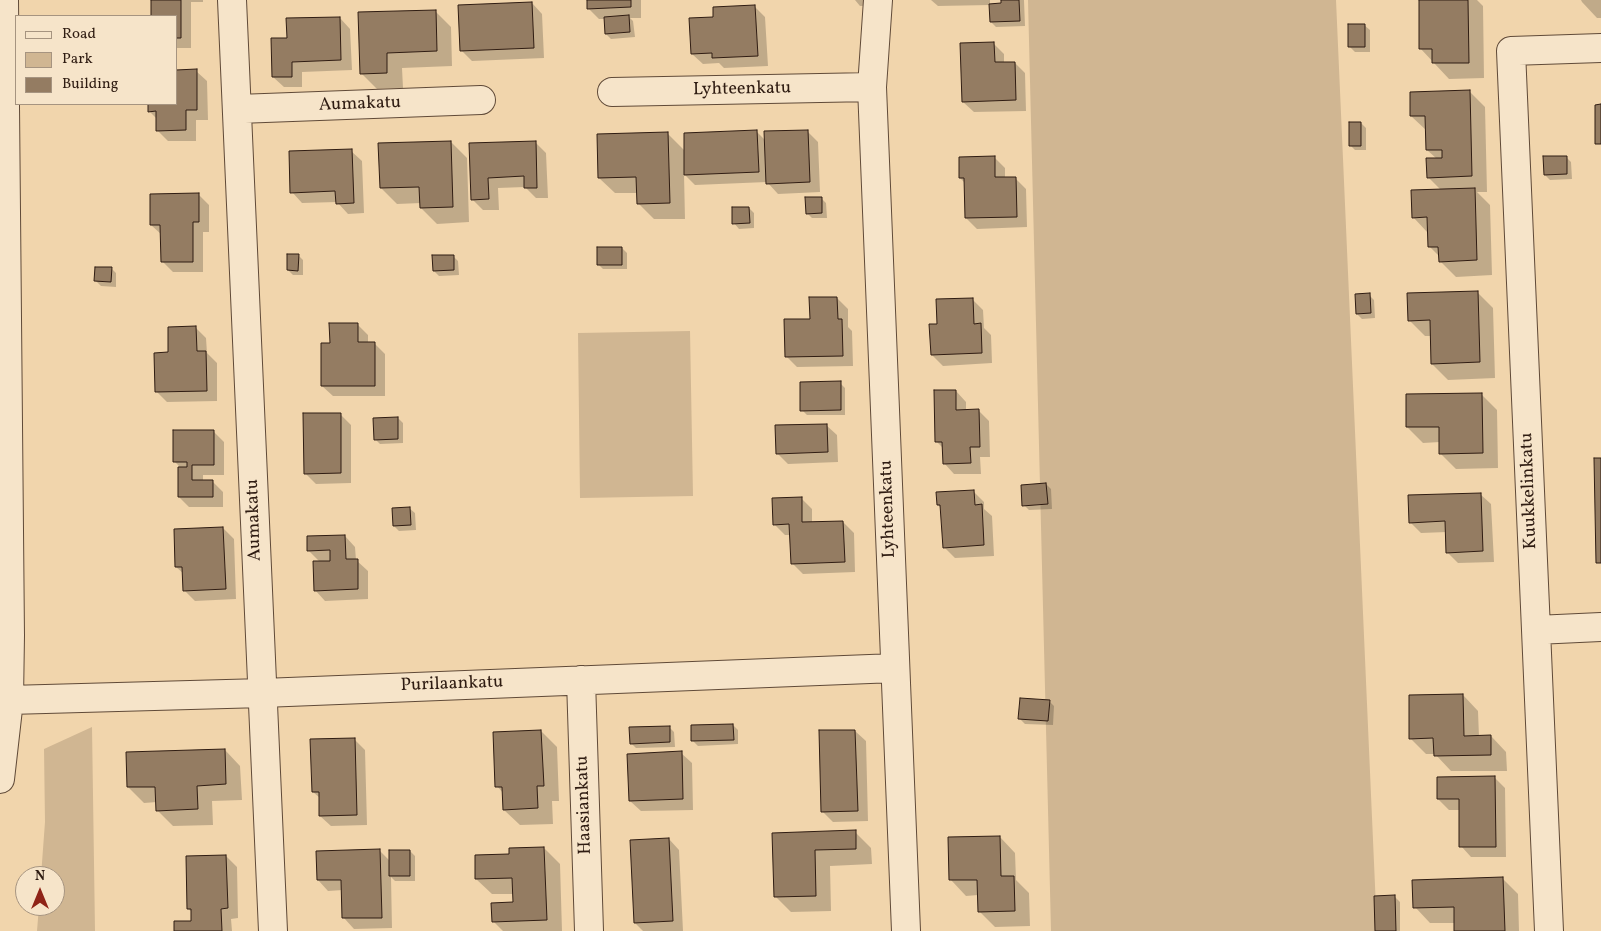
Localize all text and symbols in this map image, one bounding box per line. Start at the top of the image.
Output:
legend [15,15,178,105]
text: Road [62,24,96,45]
text: Park [62,49,93,70]
text: Building [62,74,118,95]
street label: Lyhteenkatu [693,78,791,102]
street label: Aumakatu [318,93,402,117]
street label: Kuukkelinkatu [1517,432,1543,550]
street label: Lyhteenkatu [876,460,902,558]
street label: Aumakatu [243,478,267,562]
street label: Purilaankatu [400,672,504,698]
street label: Haasiankatu [572,755,598,855]
north arrow [15,866,65,916]
text: N [35,867,45,886]

